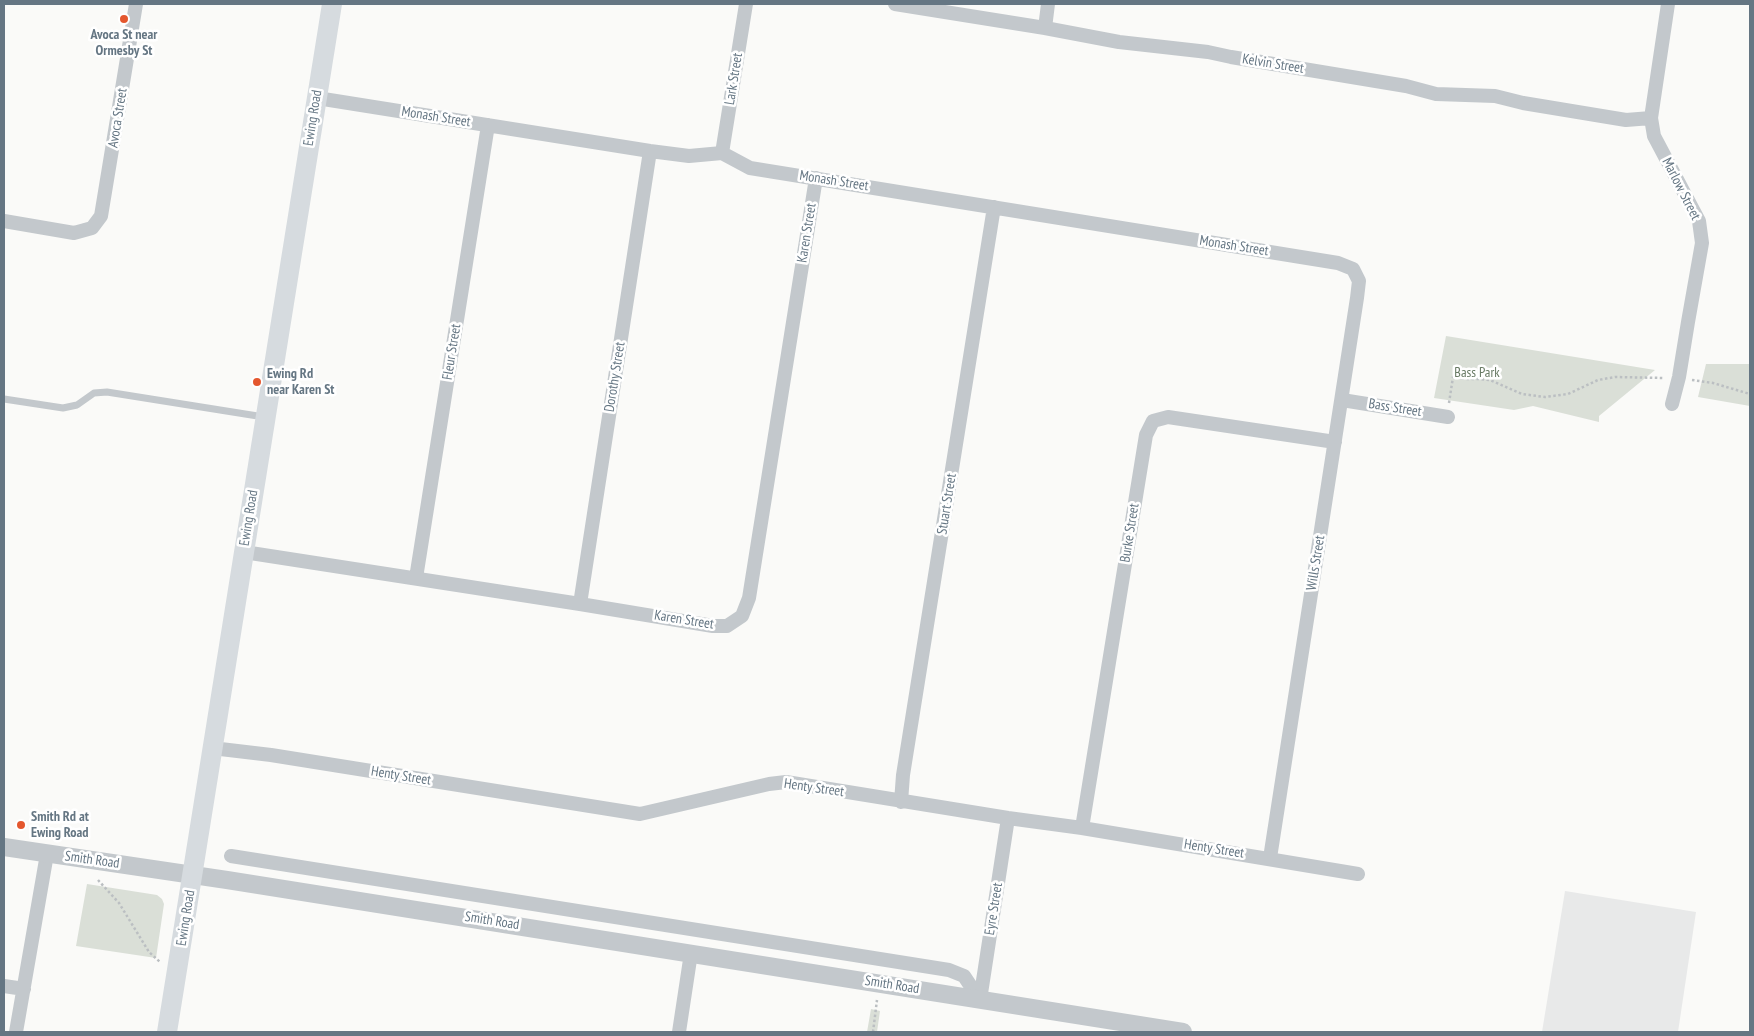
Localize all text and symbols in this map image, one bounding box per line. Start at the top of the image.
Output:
marker: Avoca St near Ormesby St [118,13,130,25]
place label: Avoca St near Ormesby St [91,27,157,59]
street label: Kelvin Street [1241,51,1305,77]
street label: Lark Street [722,52,746,106]
street label: Avoca Street [105,87,131,149]
street label: Ewing Road [300,89,326,147]
street label: Monash Street [400,103,472,131]
street label: Marlow Street [1658,155,1704,223]
street label: Monash Street [798,167,870,195]
street label: Karen Street [794,202,820,264]
street label: Monash Street [1198,232,1270,260]
street label: Fleur Street [439,323,465,381]
street label: Dorothy Street [601,341,629,413]
park label: Bass Park [1454,365,1500,381]
place label: Ewing Rd near Karen St [267,366,334,398]
marker: Ewing Rd near Karen St [251,376,263,388]
street label: Bass Street [1367,396,1423,420]
street label: Stuart Street [934,472,960,536]
street label: Ewing Road [236,489,262,547]
street label: Burke Street [1117,502,1143,564]
street label: Wills Street [1303,534,1329,592]
street label: Karen Street [653,607,715,633]
street label: Henty Street [370,763,432,789]
street label: Henty Street [783,775,845,801]
place label: Smith Rd at Ewing Road [31,809,89,842]
marker: Smith Rd at Ewing Road [15,819,27,831]
street label: Henty Street [1183,836,1245,862]
street label: Smith Road [64,848,120,872]
street label: Eyre Street [982,882,1006,936]
street label: Ewing Road [173,889,199,947]
street label: Smith Road [464,908,520,934]
street label: Smith Road [864,972,920,998]

